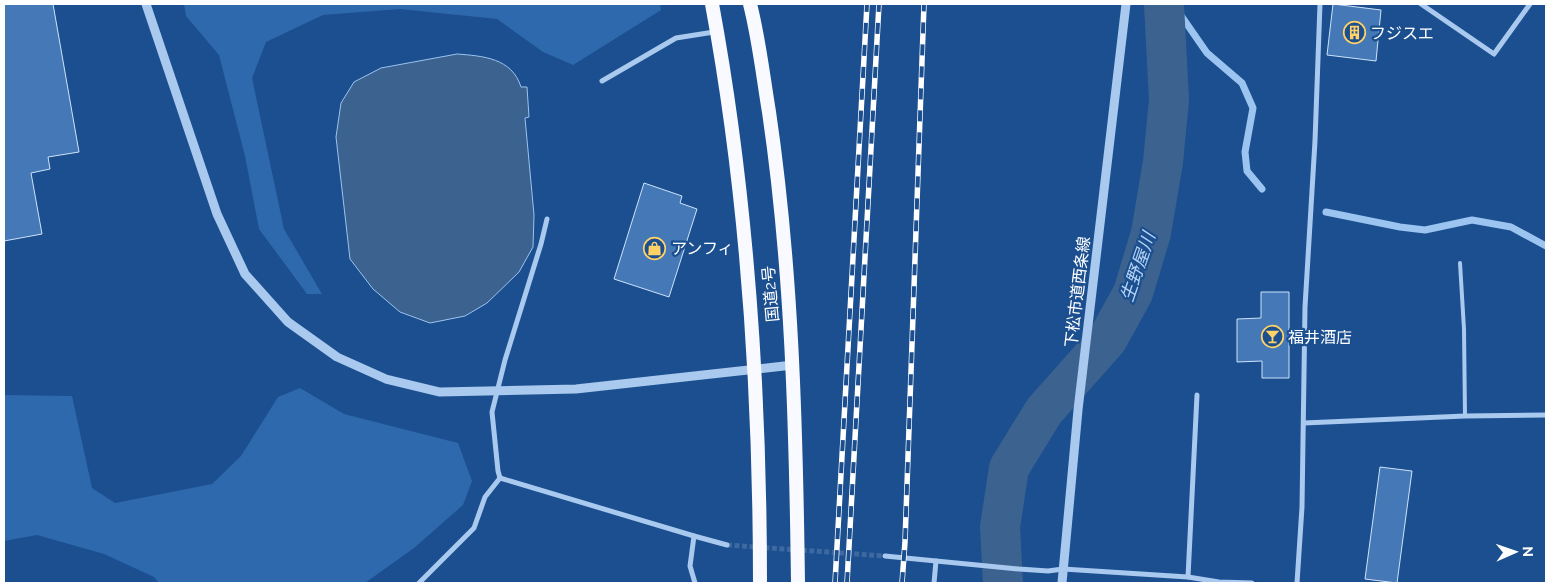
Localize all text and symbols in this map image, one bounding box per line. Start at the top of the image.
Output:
building icon: フジスエ [1342,21,1366,45]
place label: フジスエ [1370,24,1434,43]
water label: 生野屋川 [1116,227,1160,304]
street label: 下松市道西条線 [1061,235,1094,349]
shop icon: アンフィ [643,236,667,260]
place label: アンフィ [671,239,734,258]
street label: 国道2号 [759,265,782,323]
bar icon: 福井酒店 [1260,325,1284,349]
place label: 福井酒店 [1288,328,1352,347]
north arrow [1490,527,1540,577]
text: N [1520,546,1536,557]

